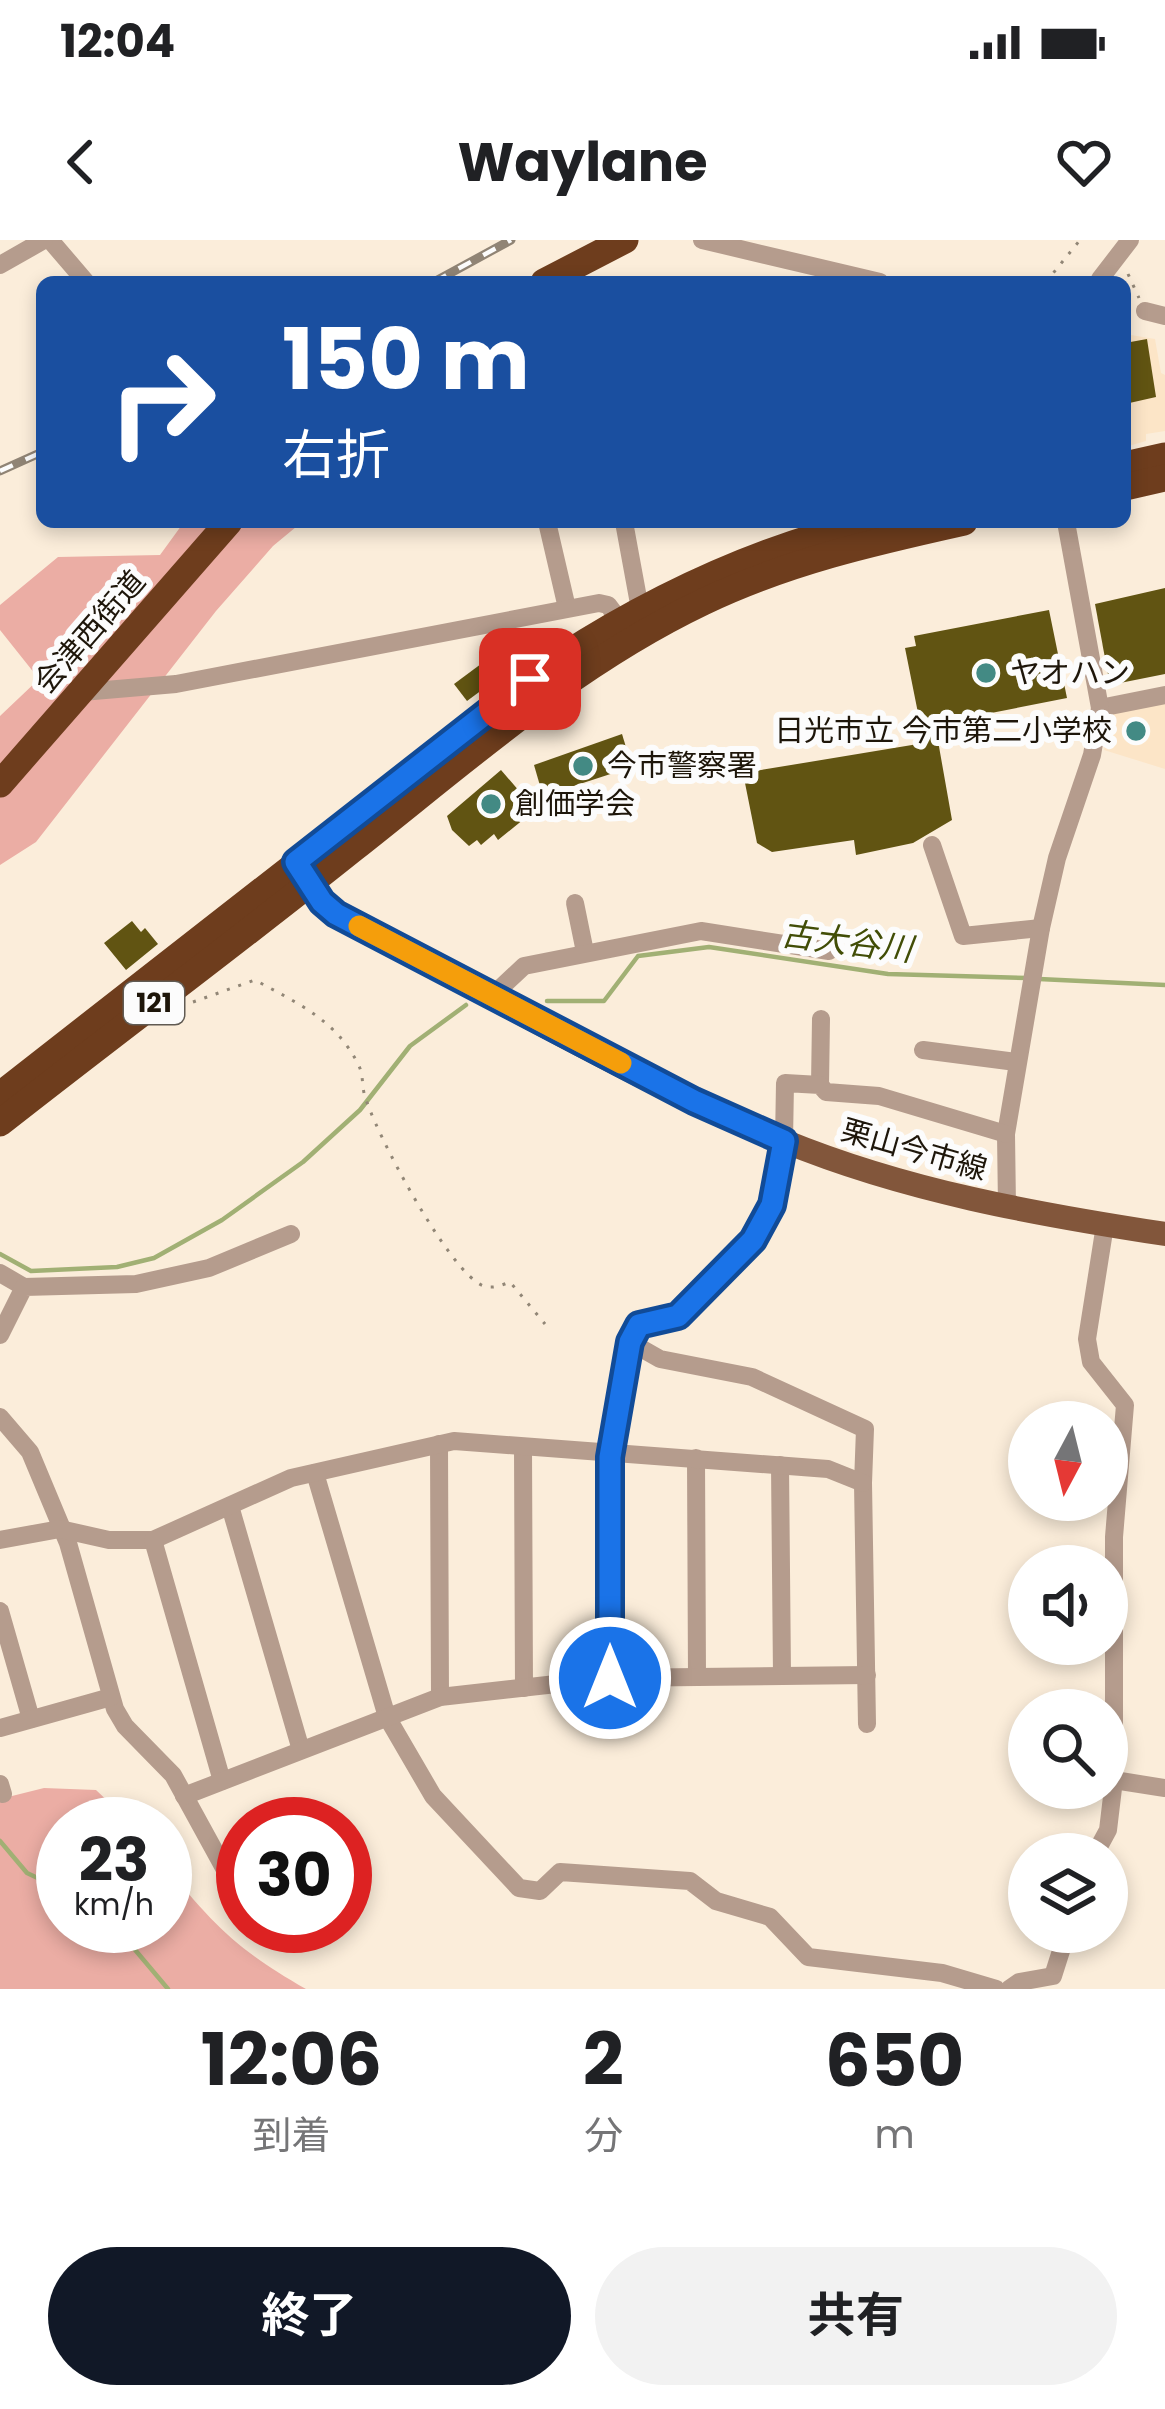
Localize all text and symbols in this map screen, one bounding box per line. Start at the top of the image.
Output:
text: 12:04 [60,10,175,73]
text: Waylane [458,124,707,200]
icon: back [48,129,114,195]
icon: heart [1051,129,1117,195]
text: 150 m [282,301,530,418]
icon: right [84,324,240,480]
text: 右折 [282,417,390,493]
street label: 会津西街道 [24,561,155,702]
pin [479,628,581,730]
icon: arrive [497,646,563,712]
place label: ヤオハン [1010,651,1130,694]
marker: ヤオハン [973,660,999,686]
place label: 日光市立 今市第二小学校 [774,709,1112,752]
marker: 日光市立 今市第二小学校 [1123,718,1149,744]
place label: 今市警察署 [607,744,757,787]
marker: 今市警察署 [570,753,596,779]
place label: 創価学会 [515,782,635,825]
marker: 創価学会 [478,791,504,817]
water label: 古大谷川 [779,910,918,973]
road number: 121 [124,982,184,1024]
street label: 栗山今市線 [836,1108,992,1191]
north arrow [1008,1401,1128,1521]
map controls [1008,1401,1128,1953]
button: sound [1008,1545,1128,1665]
position arrow [547,1615,673,1741]
button: search [1008,1689,1128,1809]
speed limit sign: 30 [216,1797,372,1953]
text: 23 [79,1818,149,1902]
button: layers [1008,1833,1128,1953]
text: km/h [74,1883,154,1926]
text: 12:06 [201,2009,382,2110]
text: 2 [583,2009,624,2110]
text: 650 [825,2010,964,2111]
text: m [874,2107,915,2162]
text: 到着 [252,2108,330,2163]
text: 分 [584,2108,623,2163]
button: 終了 [48,2247,571,2385]
button: 共有 [595,2247,1117,2385]

